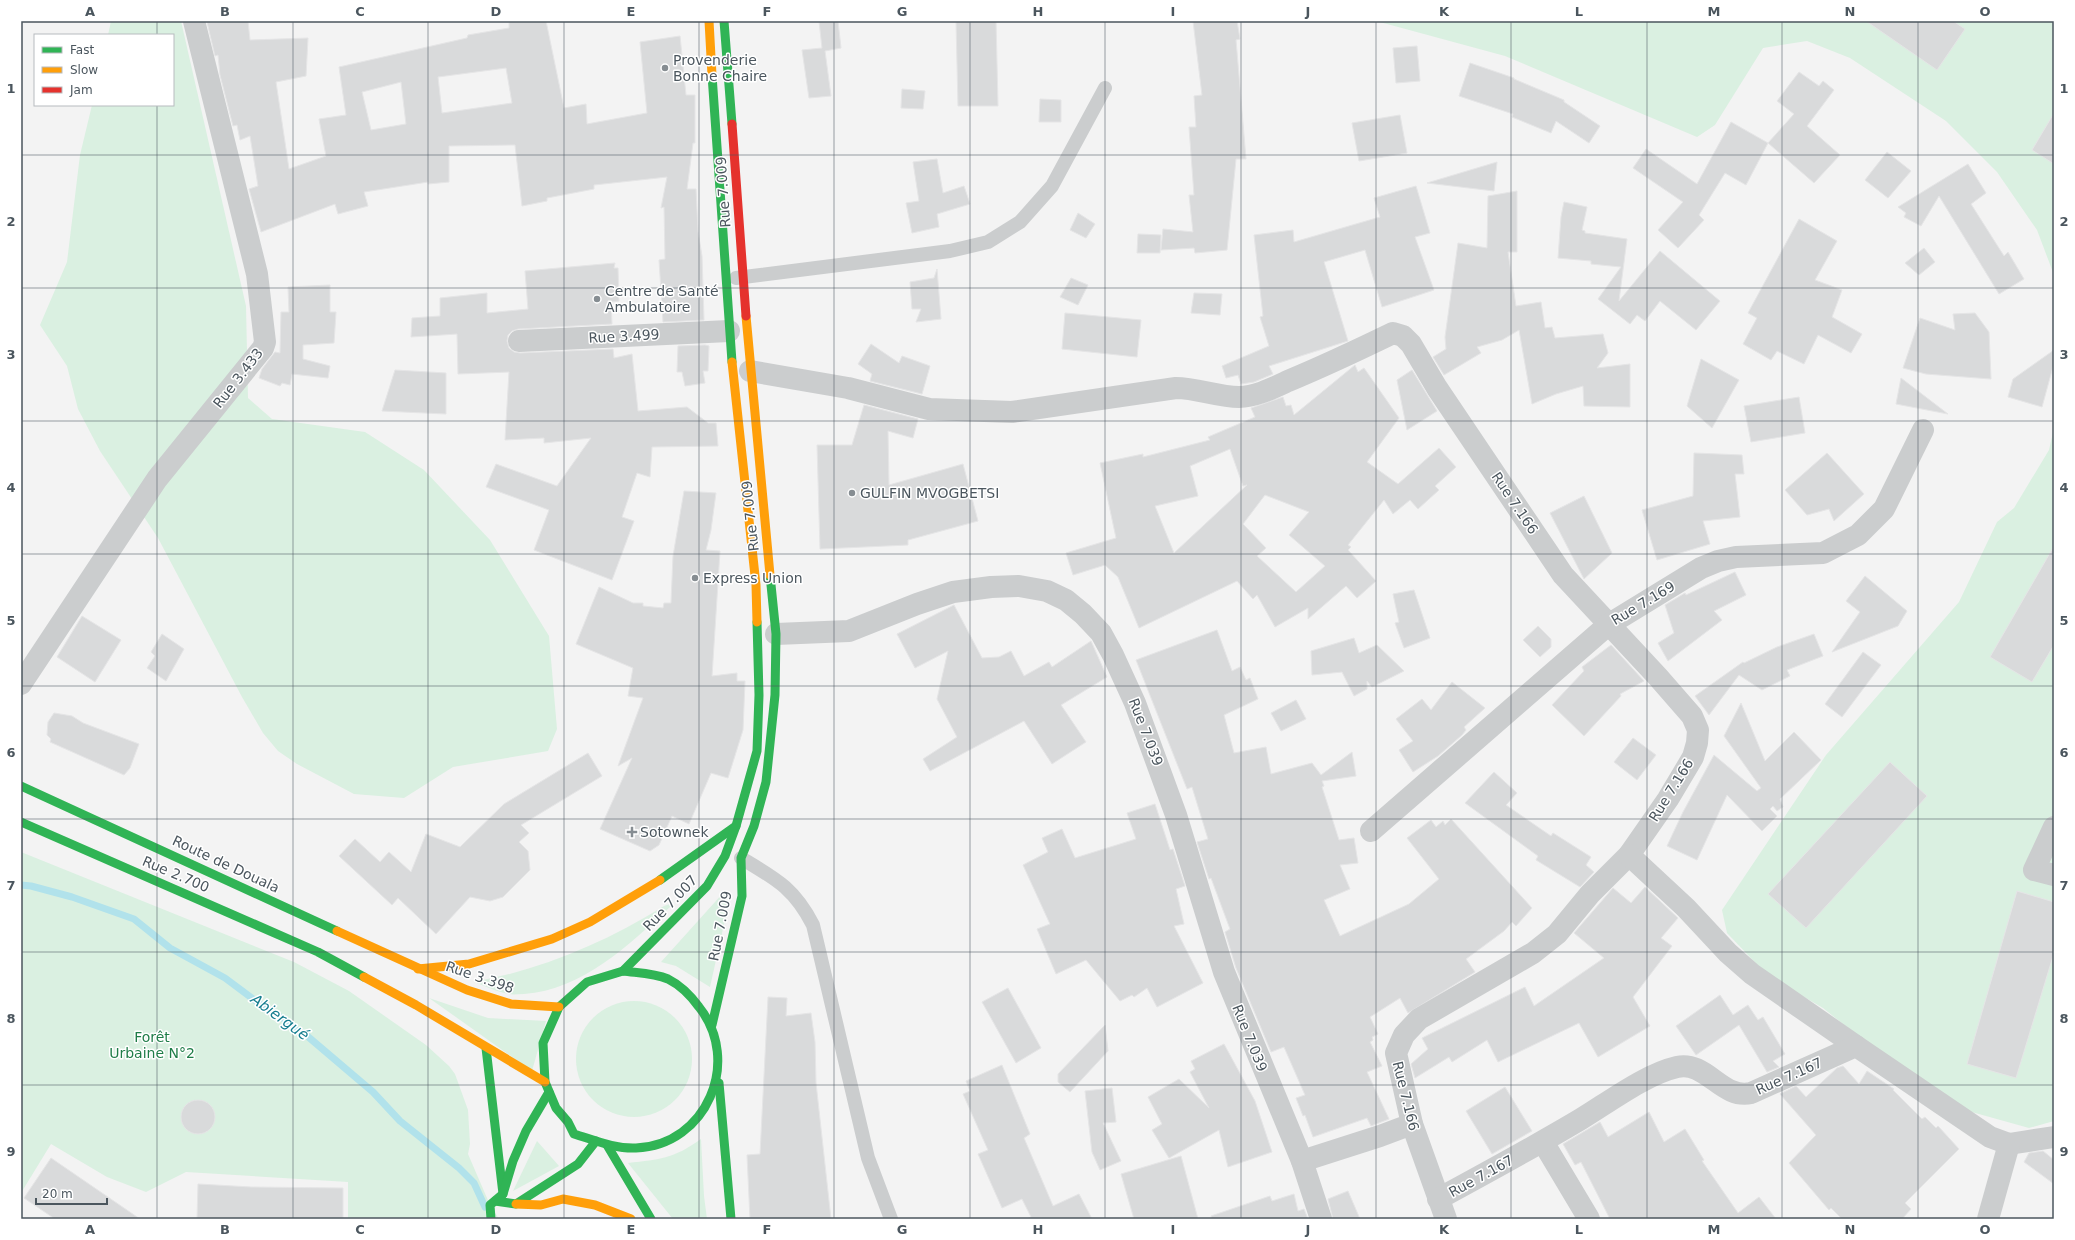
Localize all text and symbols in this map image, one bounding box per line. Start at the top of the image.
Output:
text: A [85,4,95,19]
text: B [220,4,230,19]
text: C [355,4,365,19]
text: D [491,4,502,19]
text: E [627,4,635,19]
text: F [763,4,771,19]
text: G [897,4,907,19]
text: H [1033,4,1043,19]
text: I [1171,4,1175,19]
text: J [1305,4,1310,19]
text: K [1439,4,1450,19]
text: L [1575,4,1583,19]
text: M [1708,4,1720,19]
text: N [1845,4,1855,19]
text: O [1979,4,1991,19]
legend [34,34,174,106]
text: Fast [70,43,94,57]
place label: Provenderie Bonne Chaire [673,52,767,84]
text: Slow [70,63,98,77]
marker: Provenderie Bonne Chaire [660,63,670,73]
text: 1 [6,81,16,96]
text: 1 [2059,81,2069,96]
text: Jam [69,83,93,97]
street label: Rue 7.009 [713,156,733,228]
text: 2 [6,214,16,229]
text: 2 [2059,214,2069,229]
place label: Centre de Santé Ambulatoire [605,283,719,315]
marker: Centre de Santé Ambulatoire [592,294,602,304]
street label: Rue 3.499 [588,326,660,346]
street label: Rue 3.433 [210,345,266,411]
text: 3 [6,347,16,362]
text: 3 [2059,347,2069,362]
street label: Rue 7.166 [1488,469,1542,537]
text: 4 [6,480,16,495]
street label: Rue 7.009 [738,480,762,552]
text: 4 [2059,480,2069,495]
place label: GULFIN MVOGBETSI [860,485,999,501]
marker: GULFIN MVOGBETSI [847,488,857,498]
place label: Express Union [703,570,803,586]
marker: Express Union [690,573,700,583]
street label: Rue 7.169 [1608,578,1678,628]
text: 5 [6,613,16,628]
text: 5 [2059,613,2069,628]
street label: Rue 7.039 [1126,696,1166,768]
text: 6 [6,745,16,760]
text: 6 [2059,745,2069,760]
street label: Rue 7.166 [1645,756,1697,824]
place label: Sotownek [640,824,709,840]
marker: Sotownek [627,827,637,837]
street label: Route de Douala [170,832,282,896]
street label: Rue 2.700 [140,853,212,895]
street label: Rue 7.007 [640,872,700,934]
text: 7 [6,878,16,893]
text: 7 [2059,878,2069,893]
street label: Rue 7.009 [705,890,735,962]
street label: Rue 3.398 [444,958,516,996]
water label: Abiergué [247,989,313,1044]
street label: Rue 7.039 [1229,1002,1271,1074]
text: 8 [6,1011,16,1026]
text: 8 [2059,1011,2069,1026]
park label: Forêt Urbaine N°2 [109,1029,195,1061]
street label: Rue 7.167 [1753,1054,1825,1098]
street label: Rue 7.166 [1390,1060,1422,1133]
text: 9 [6,1144,16,1159]
text: 9 [2059,1144,2069,1159]
street label: Rue 7.167 [1446,1152,1516,1200]
scale bar [36,1180,107,1206]
text: 20 m [42,1187,73,1201]
text: A [85,1222,95,1237]
text: B [220,1222,230,1237]
text: C [355,1222,365,1237]
text: D [491,1222,502,1237]
text: E [627,1222,635,1237]
text: F [763,1222,771,1237]
text: G [897,1222,907,1237]
text: H [1033,1222,1043,1237]
text: I [1171,1222,1175,1237]
text: J [1305,1222,1310,1237]
text: K [1439,1222,1450,1237]
text: L [1575,1222,1583,1237]
text: M [1708,1222,1720,1237]
text: N [1845,1222,1855,1237]
text: O [1979,1222,1991,1237]

